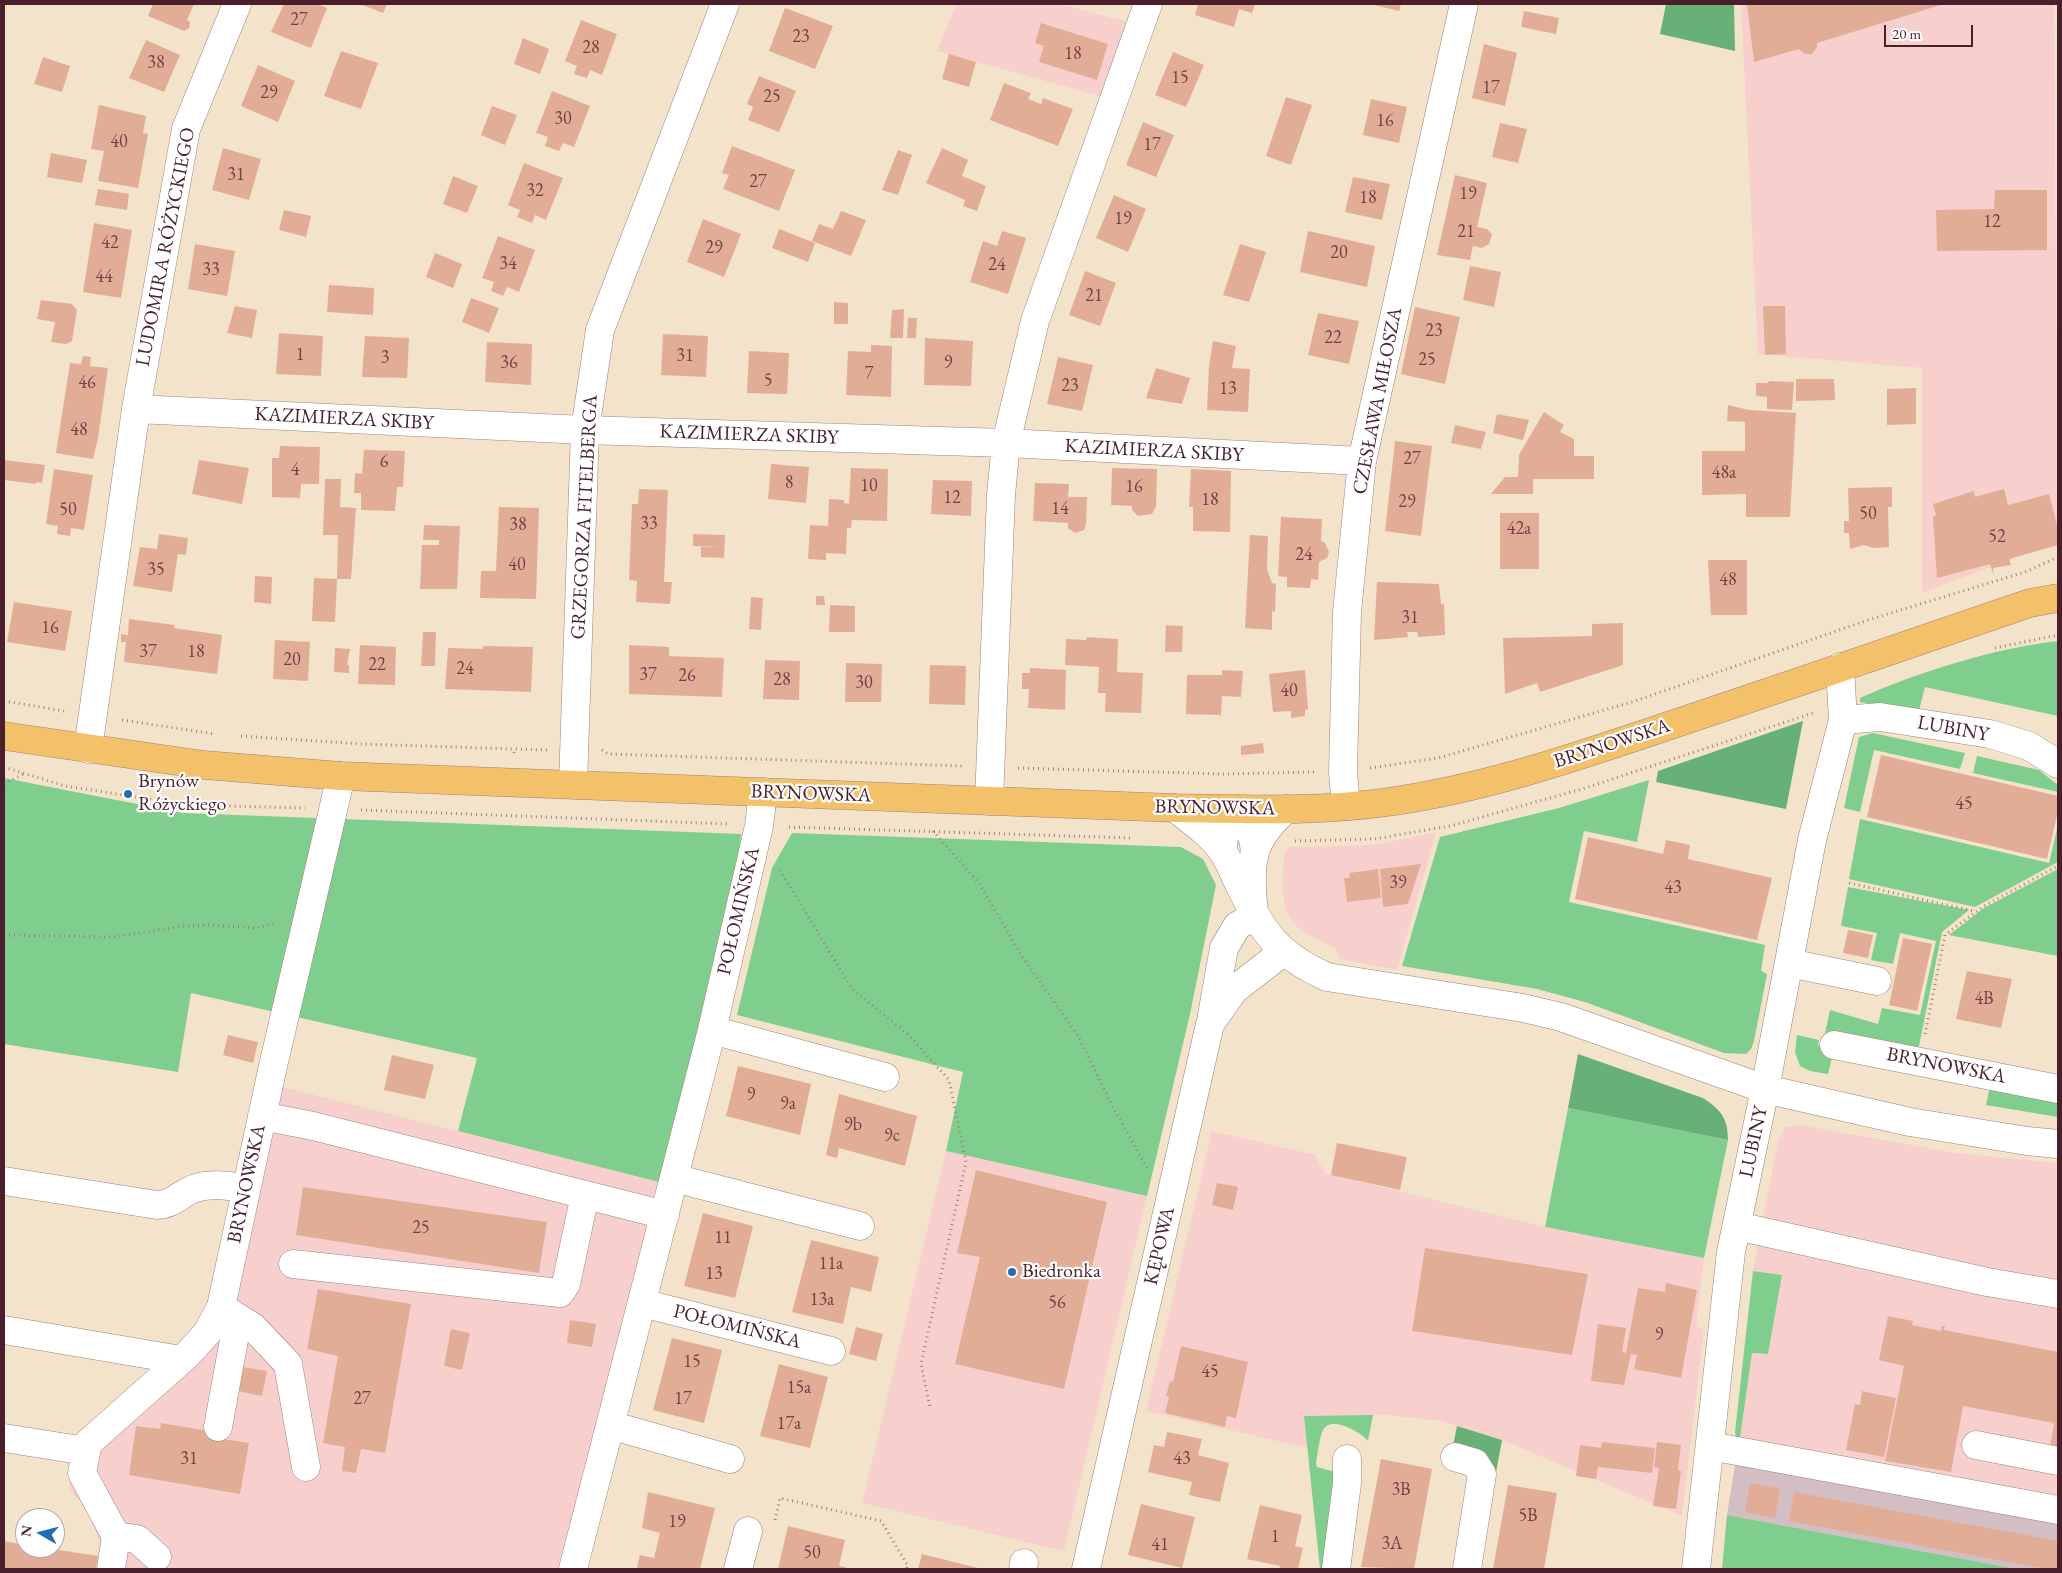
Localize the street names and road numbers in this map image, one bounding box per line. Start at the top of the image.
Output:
street label: LUDOMIRA RÓŻYCKIEGO [131,125,201,369]
street label: CZESŁAWA MIŁOSZA [1348,305,1408,497]
street label: GRZEGORZA FITELBERGA [567,394,603,640]
street label: KAZIMIERZA SKIBY [254,402,434,436]
street label: KAZIMIERZA SKIBY [659,420,839,450]
street label: KAZIMIERZA SKIBY [1064,434,1244,468]
street label: LUBINY [1915,711,1991,747]
street label: BRYNOWSKA [1551,714,1673,774]
street label: BRYNOWSKA [750,780,872,808]
street label: BRYNOWSKA [1154,795,1276,821]
street label: POŁOMIŃSKA [713,845,765,977]
street label: BRYNOWSKA [1884,1043,2008,1089]
street label: LUBINY [1735,1104,1773,1180]
street label: BRYNOWSKA [223,1122,271,1246]
street label: KĘPOWA [1139,1205,1181,1287]
street label: POŁOMIŃSKA [671,1300,803,1354]

